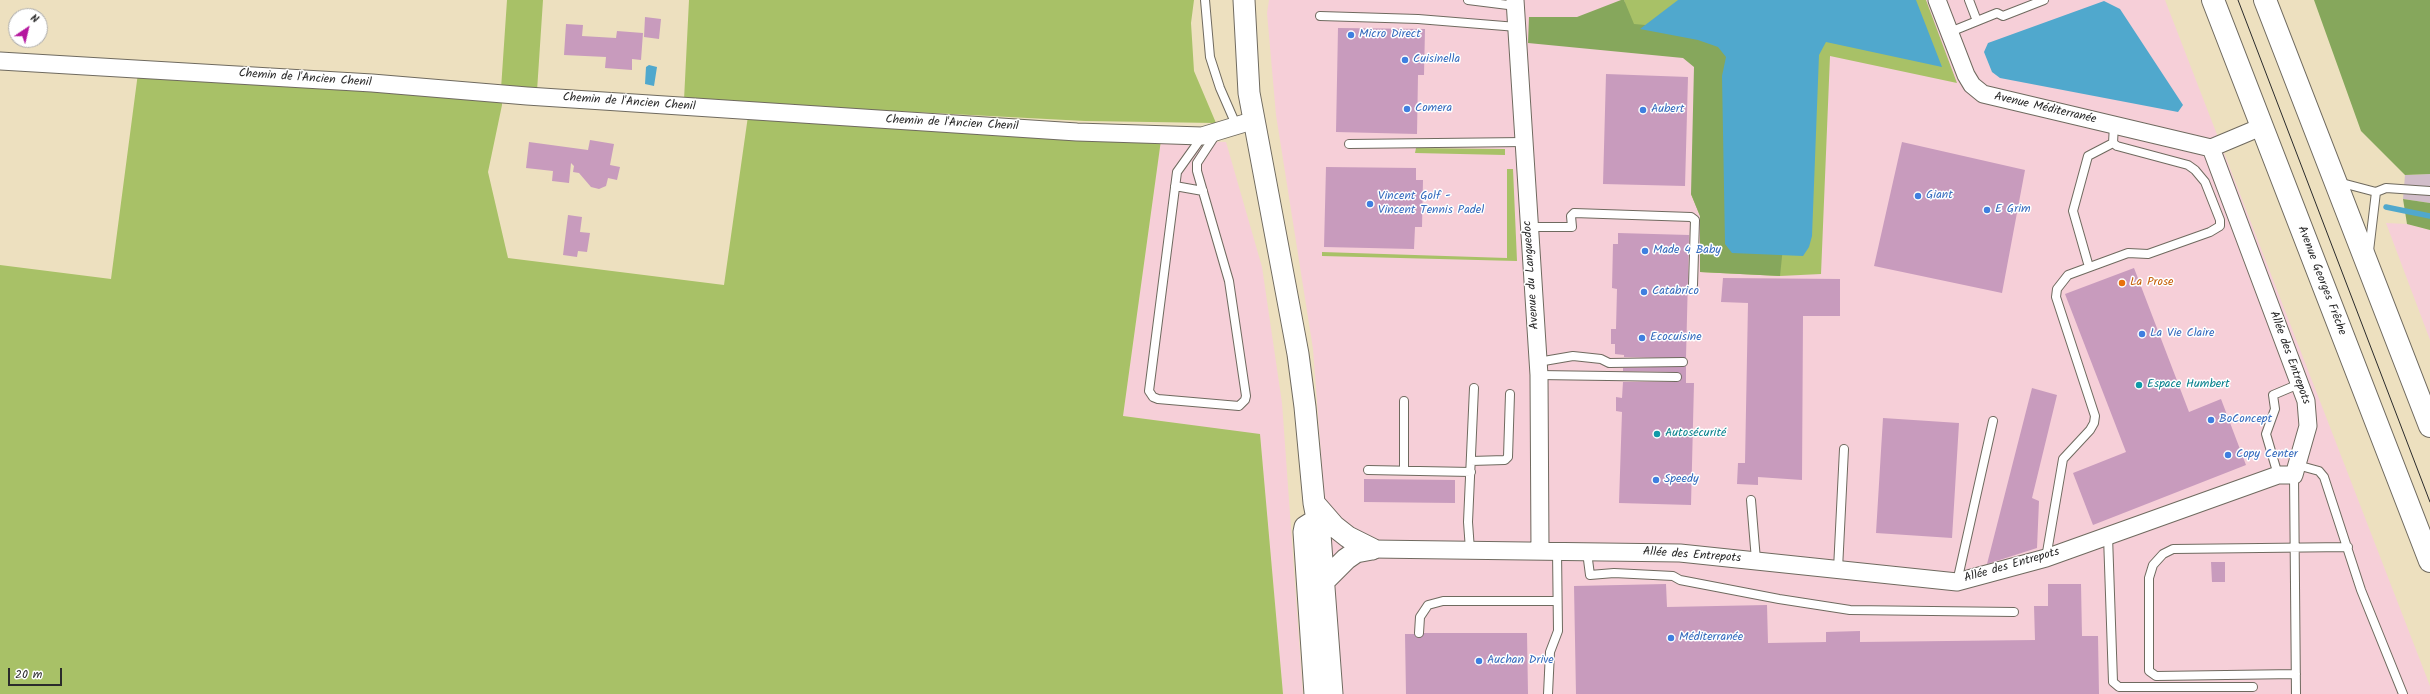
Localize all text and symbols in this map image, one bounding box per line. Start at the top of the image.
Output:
north arrow [8,8,48,48]
text: N [26,10,42,28]
place label: Micro Direct [1359,28,1421,42]
marker: Micro Direct [1346,30,1356,40]
place label: Cuisinella [1413,53,1460,67]
marker: Cuisinella [1400,55,1410,65]
street label: Chemin de l'Ancien Chenil [238,67,372,91]
street label: Avenue Méditerranée [1993,90,2097,128]
street label: Chemin de l'Ancien Chenil [562,91,696,115]
place label: Comera [1415,102,1452,116]
place label: Aubert [1651,103,1684,117]
marker: Comera [1402,104,1412,114]
marker: Aubert [1638,105,1648,115]
street label: Chemin de l'Ancien Chenil [885,113,1019,135]
place label: Giant [1926,189,1953,203]
place label: Vincent Golf - Vincent Tennis Padel [1378,190,1484,218]
marker: Giant [1913,191,1923,201]
marker: Vincent Golf - Vincent Tennis Padel [1365,199,1375,209]
place label: E Grim [1995,203,2031,217]
marker: E Grim [1982,205,1992,215]
street label: Avenue du Languedoc [1521,220,1543,330]
street label: Avenue Georges Frêche [2293,224,2349,338]
place label: Made 4 Baby [1653,244,1721,258]
marker: Made 4 Baby [1640,246,1650,256]
place label: La Prose [2130,276,2173,290]
marker: La Prose [2117,278,2127,288]
place label: Catabrico [1652,285,1699,299]
marker: Catabrico [1639,287,1649,297]
street label: Allée des Entrepots [2265,309,2313,407]
place label: La Vie Claire [2150,327,2214,341]
marker: La Vie Claire [2137,329,2147,339]
place label: Ecocuisine [1650,331,1702,345]
marker: Ecocuisine [1637,333,1647,343]
place label: Espace Humbert [2147,378,2230,392]
marker: Espace Humbert [2134,380,2144,390]
place label: BoConcept [2219,413,2272,427]
marker: BoConcept [2206,415,2216,425]
place label: Autosécurité [1665,427,1726,441]
marker: Autosécurité [1652,429,1662,439]
place label: Copy Center [2236,448,2298,462]
marker: Copy Center [2223,450,2233,460]
place label: Speedy [1664,473,1699,487]
marker: Speedy [1651,475,1661,485]
street label: Allée des Entrepots [1642,545,1742,567]
street label: Allée des Entrepots [1963,546,2061,586]
place label: Méditerranée [1679,631,1743,645]
marker: Méditerranée [1666,633,1676,643]
place label: Auchan Drive [1487,654,1554,668]
marker: Auchan Drive [1474,656,1484,666]
scale bar [10,660,64,686]
text: 20 m [15,665,42,684]

